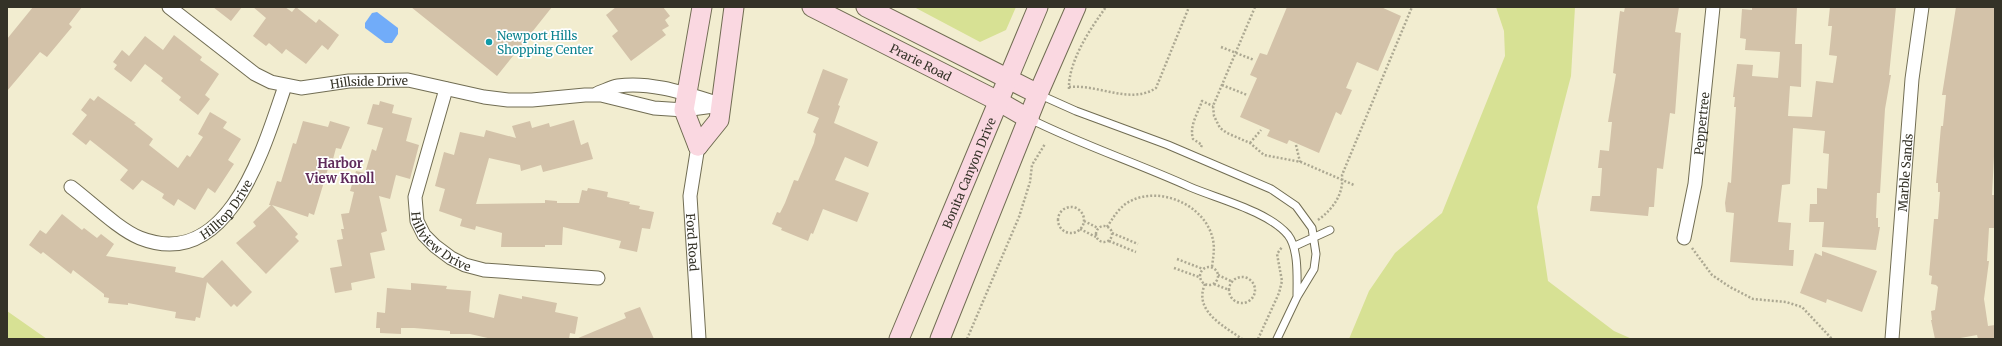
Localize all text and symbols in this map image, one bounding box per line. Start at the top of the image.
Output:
place label: Newport Hills Shopping Center [497,28,594,57]
marker: Newport Hills Shopping Center [484,37,494,47]
street label: Prarie Road [888,40,954,84]
street label: Hillside Drive [329,73,408,91]
street label: Peppertree [1691,91,1712,156]
street label: Bonita Canyon Drive [939,115,998,231]
street label: Marble Sands [1894,133,1915,212]
district label: Harbor View Knoll [304,155,375,187]
street label: Hilltop Drive [197,177,255,242]
street label: Hillview Drive [409,211,472,274]
street label: Ford Road [684,213,702,272]

